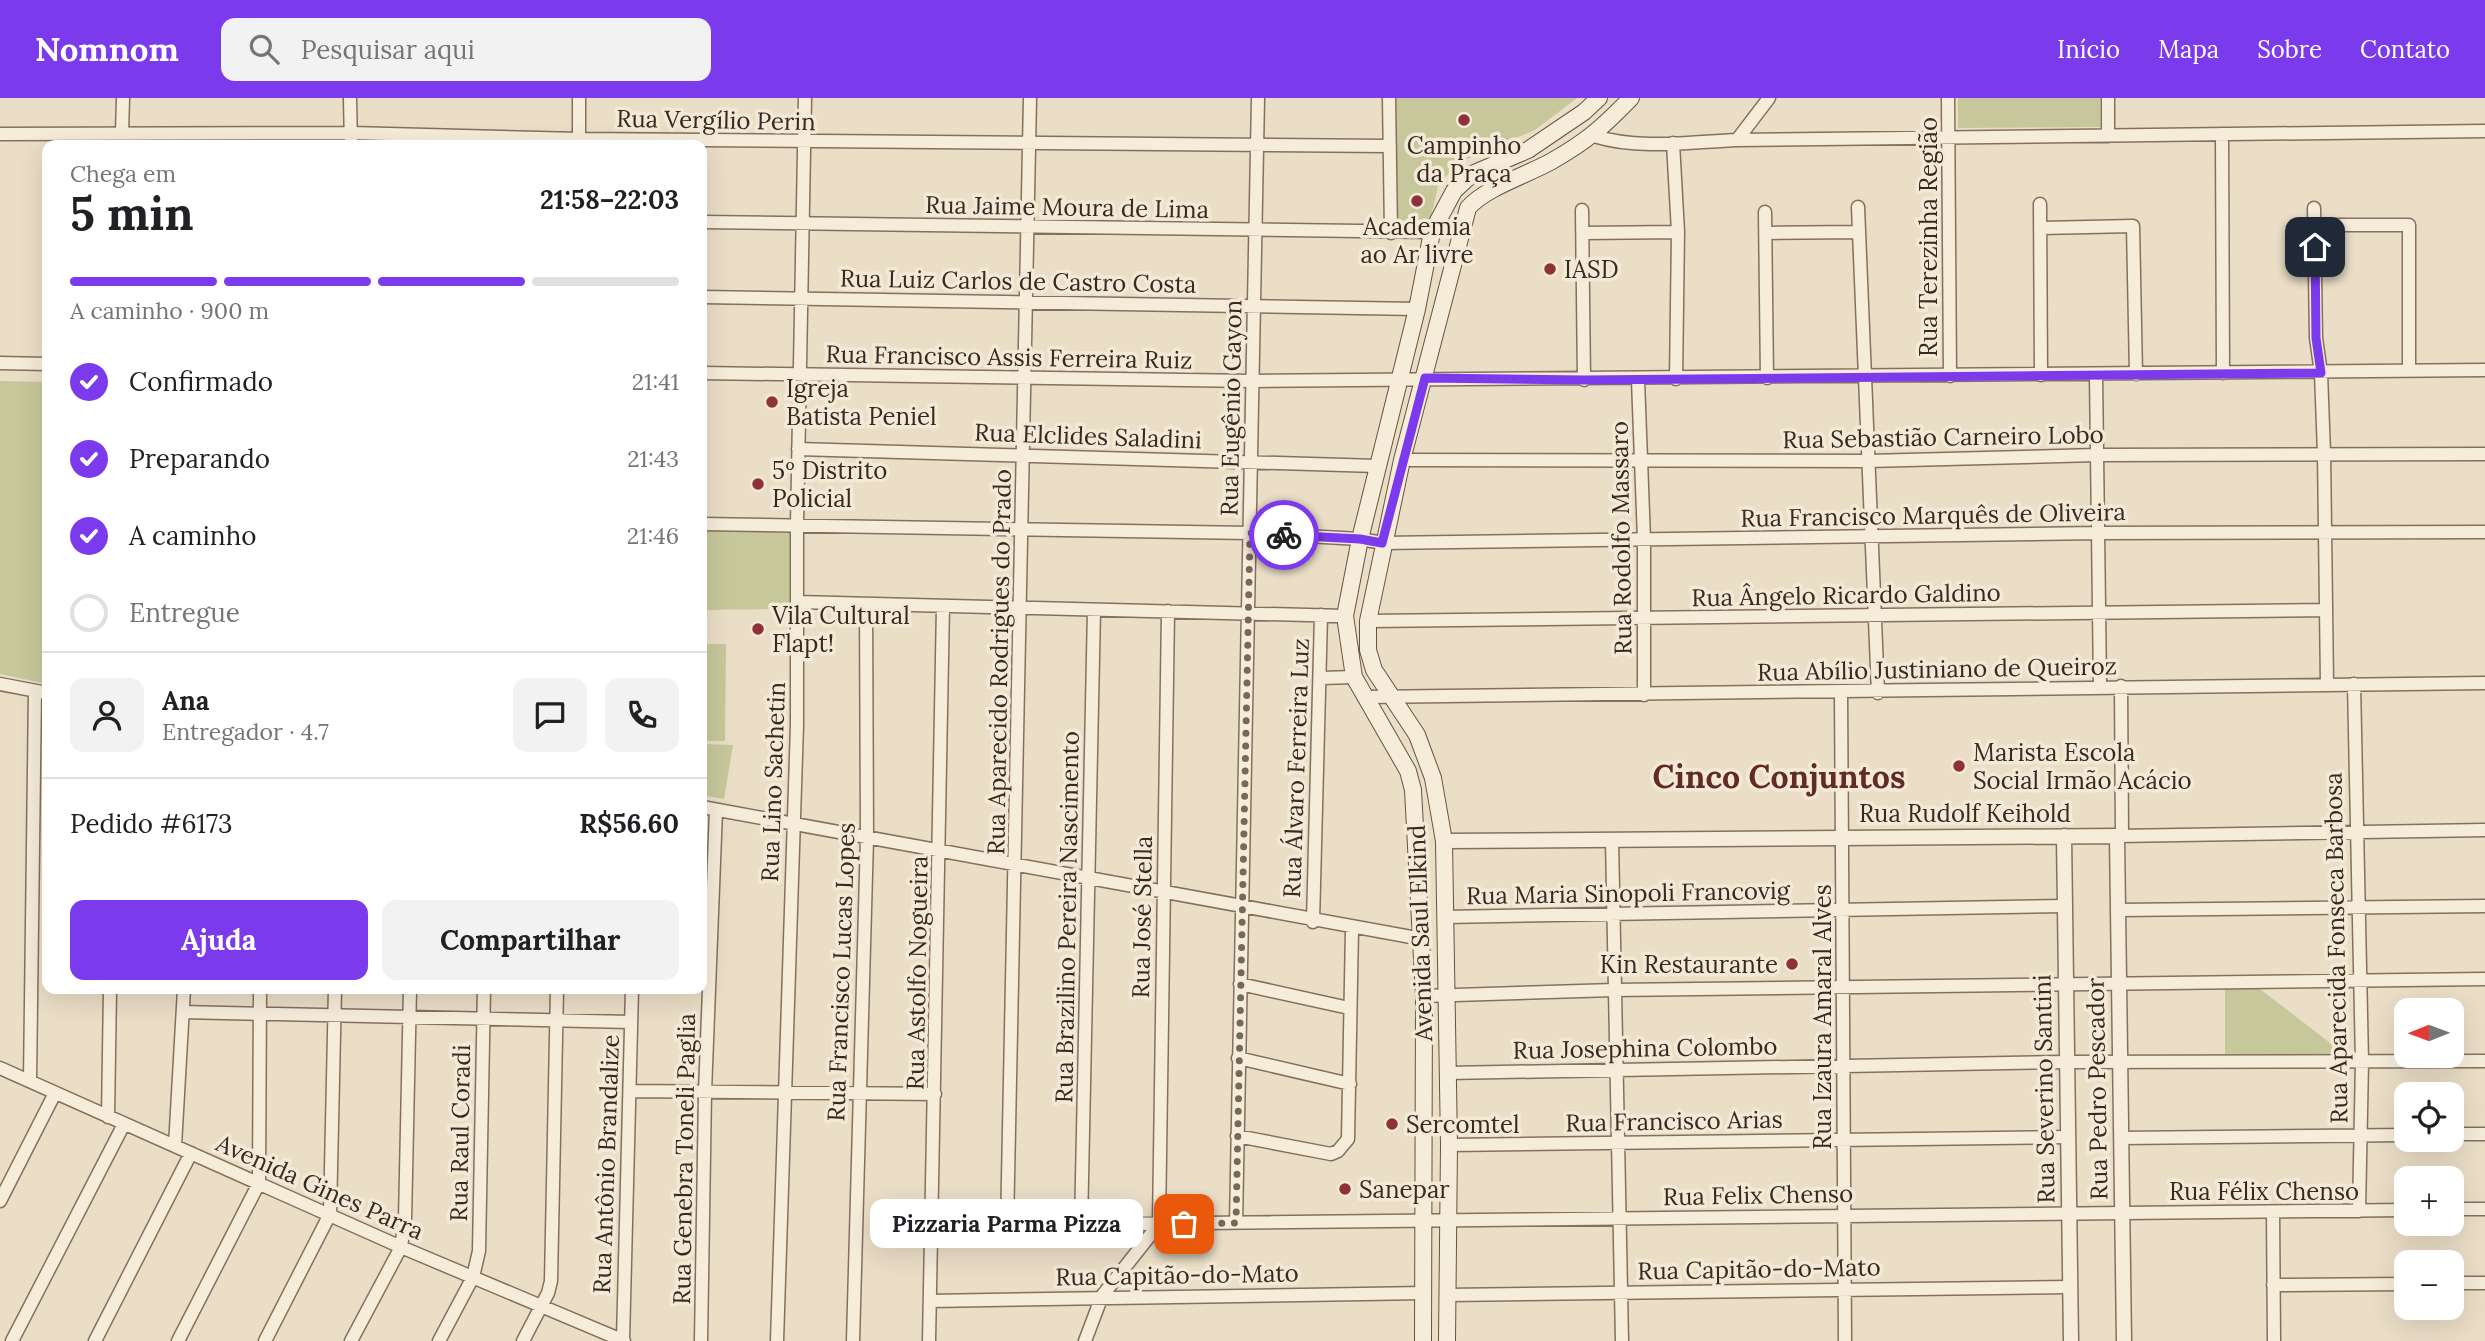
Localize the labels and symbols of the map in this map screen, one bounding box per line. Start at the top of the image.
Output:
street label: Rua Vergílio Perin [616,103,816,137]
marker: Campinho da Praça [1456,112,1472,128]
street label: Rua Terezinha Região [1913,117,1944,357]
place label: Campinho da Praça [1407,130,1521,189]
street label: Rua Jaime Moura de Lima [925,189,1209,225]
marker: Academia ao Ar livre [1409,193,1425,209]
place label: Academia ao Ar livre [1360,211,1474,270]
pin [2285,217,2345,277]
place label: IASD [1564,254,1619,285]
marker: IASD [1542,261,1558,277]
street label: Rua Luiz Carlos de Castro Costa [840,262,1196,300]
street label: Rua Eugênio Gayon [1214,300,1248,516]
street label: Rua Francisco Assis Ferreira Ruiz [825,338,1193,376]
place label: Igreja Batista Peniel [786,373,936,432]
marker: Igreja Batista Peniel [764,394,780,410]
street label: Rua Elclides Saladini [974,417,1202,455]
street label: Rua Sebastião Carneiro Lobo [1782,419,2104,455]
street label: Rua Rodolfo Massaro [1603,421,1639,655]
place label: 5º Distrito Policial [772,455,887,514]
street label: Rua Aparecido Rodrigues do Prado [980,469,1018,855]
marker: 5º Distrito Policial [750,476,766,492]
street label: Rua Francisco Marquês de Oliveira [1740,496,2126,534]
courier [1249,500,1319,570]
street label: Rua Ângelo Ricardo Galdino [1691,577,2001,613]
place label: Vila Cultural Flapt! [771,600,910,659]
marker: Vila Cultural Flapt! [750,621,766,637]
street label: Rua Álvaro Ferreira Luz [1276,638,1316,898]
street label: Rua Abílio Justiniano de Queiroz [1757,650,2117,688]
street label: Rua Lino Sachetin [754,681,792,883]
street label: Rua Brazilino Pereira Nascimento [1048,731,1086,1103]
place label: Marista Escola Social Irmão Acácio [1973,737,2192,796]
district label: Cinco Conjuntos [1653,756,1905,797]
marker: Marista Escola Social Irmão Acácio [1951,758,1967,774]
street label: Rua Aparecida Fonseca Barbosa [2317,772,2355,1124]
street label: Rua Rudolf Keihold [1859,798,2071,829]
street label: Rua Francisco Lucas Lopes [820,822,862,1122]
street label: Avenida Saul Elkind [1401,824,1439,1043]
street label: Rua José Stella [1125,835,1159,999]
street label: Rua Astolfo Nogueira [899,856,935,1090]
street label: Rua Maria Sinopoli Francovig [1466,875,1791,911]
street label: Rua Izaura Amaral Alves [1807,884,1838,1150]
place label: Kin Restaurante [1600,949,1778,980]
marker: Kin Restaurante [1784,956,1800,972]
street label: Rua Severino Santini [2027,974,2061,1204]
street label: Rua Pedro Pescador [2080,977,2114,1201]
north arrow [2394,998,2464,1068]
street label: Rua Genebra Toneli Paglia [666,1013,702,1305]
street label: Rua Josephina Colombo [1512,1030,1778,1066]
street label: Rua Antônio Brandalize [586,1034,626,1294]
street label: Rua Raul Coradi [443,1044,477,1222]
street label: Rua Francisco Arias [1565,1104,1783,1138]
place label: Sercomtel [1406,1109,1520,1140]
marker: Sercomtel [1384,1116,1400,1132]
street label: Avenida Gines Parra [211,1127,428,1247]
place label: Sanepar [1359,1174,1450,1205]
street label: Rua Félix Chenso [2169,1176,2359,1207]
street label: Rua Felix Chenso [1663,1178,1853,1212]
marker: Sanepar [1337,1181,1353,1197]
pin [1154,1194,1214,1254]
callout: Pizzaria Parma Pizza [869,1200,1142,1248]
street label: Rua Capitão-do-Mato [1637,1251,1881,1287]
street label: Rua Capitão-do-Mato [1055,1257,1299,1293]

